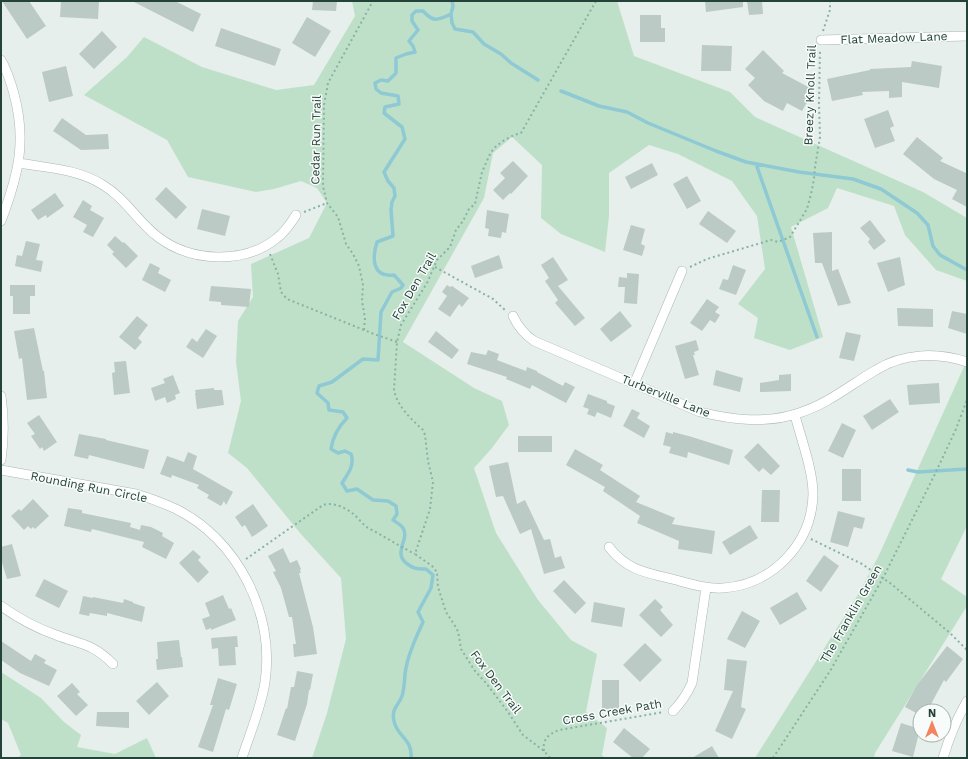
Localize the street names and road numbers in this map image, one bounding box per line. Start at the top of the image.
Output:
street label: Flat Meadow Lane [840,29,948,47]
street label: Breezy Knoll Trail [801,44,819,146]
street label: Cedar Run Trail [308,95,324,185]
street label: Fox Den Trail [389,250,439,322]
street label: Turberville Lane [620,372,712,420]
street label: Rounding Run Circle [29,469,149,505]
street label: The Franklin Green [817,562,885,666]
street label: Fox Den Trail [468,648,524,717]
street label: Cross Creek Path [561,696,663,728]

